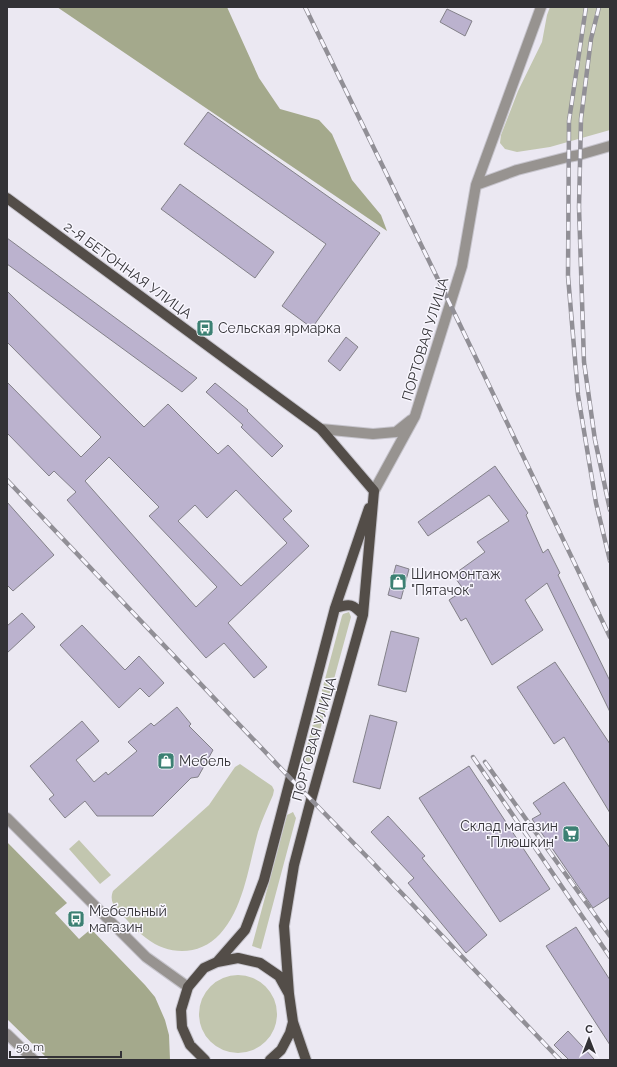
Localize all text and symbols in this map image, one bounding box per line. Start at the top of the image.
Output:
street label: 2-Я БЕТОННАЯ УЛИЦА [61,218,195,322]
street label: ПОРТОВАЯ УЛИЦА [399,275,452,403]
bus stop icon: Сельская ярмарка [195,318,215,338]
place label: Сельская ярмарка [218,320,341,336]
place label: Шиномонтаж "Пятачок" [411,566,501,598]
shop icon: Шиномонтаж "Пятачок" [388,572,408,592]
street label: ПОРТОВАЯ УЛИЦА [289,675,339,803]
shop icon: Мебель [156,751,176,771]
place label: Мебель [179,753,231,769]
place label: Склад магазин "Плюшкин" [460,818,558,850]
supermarket icon: Склад магазин "Плюшкин" [561,824,581,844]
place label: Мебельный магазин [89,903,167,935]
bus stop icon: Мебельный магазин [66,909,86,929]
north arrow [569,1019,609,1059]
text: С [585,1023,593,1036]
scale bar [10,1033,121,1059]
text: 50 m [16,1040,44,1054]

